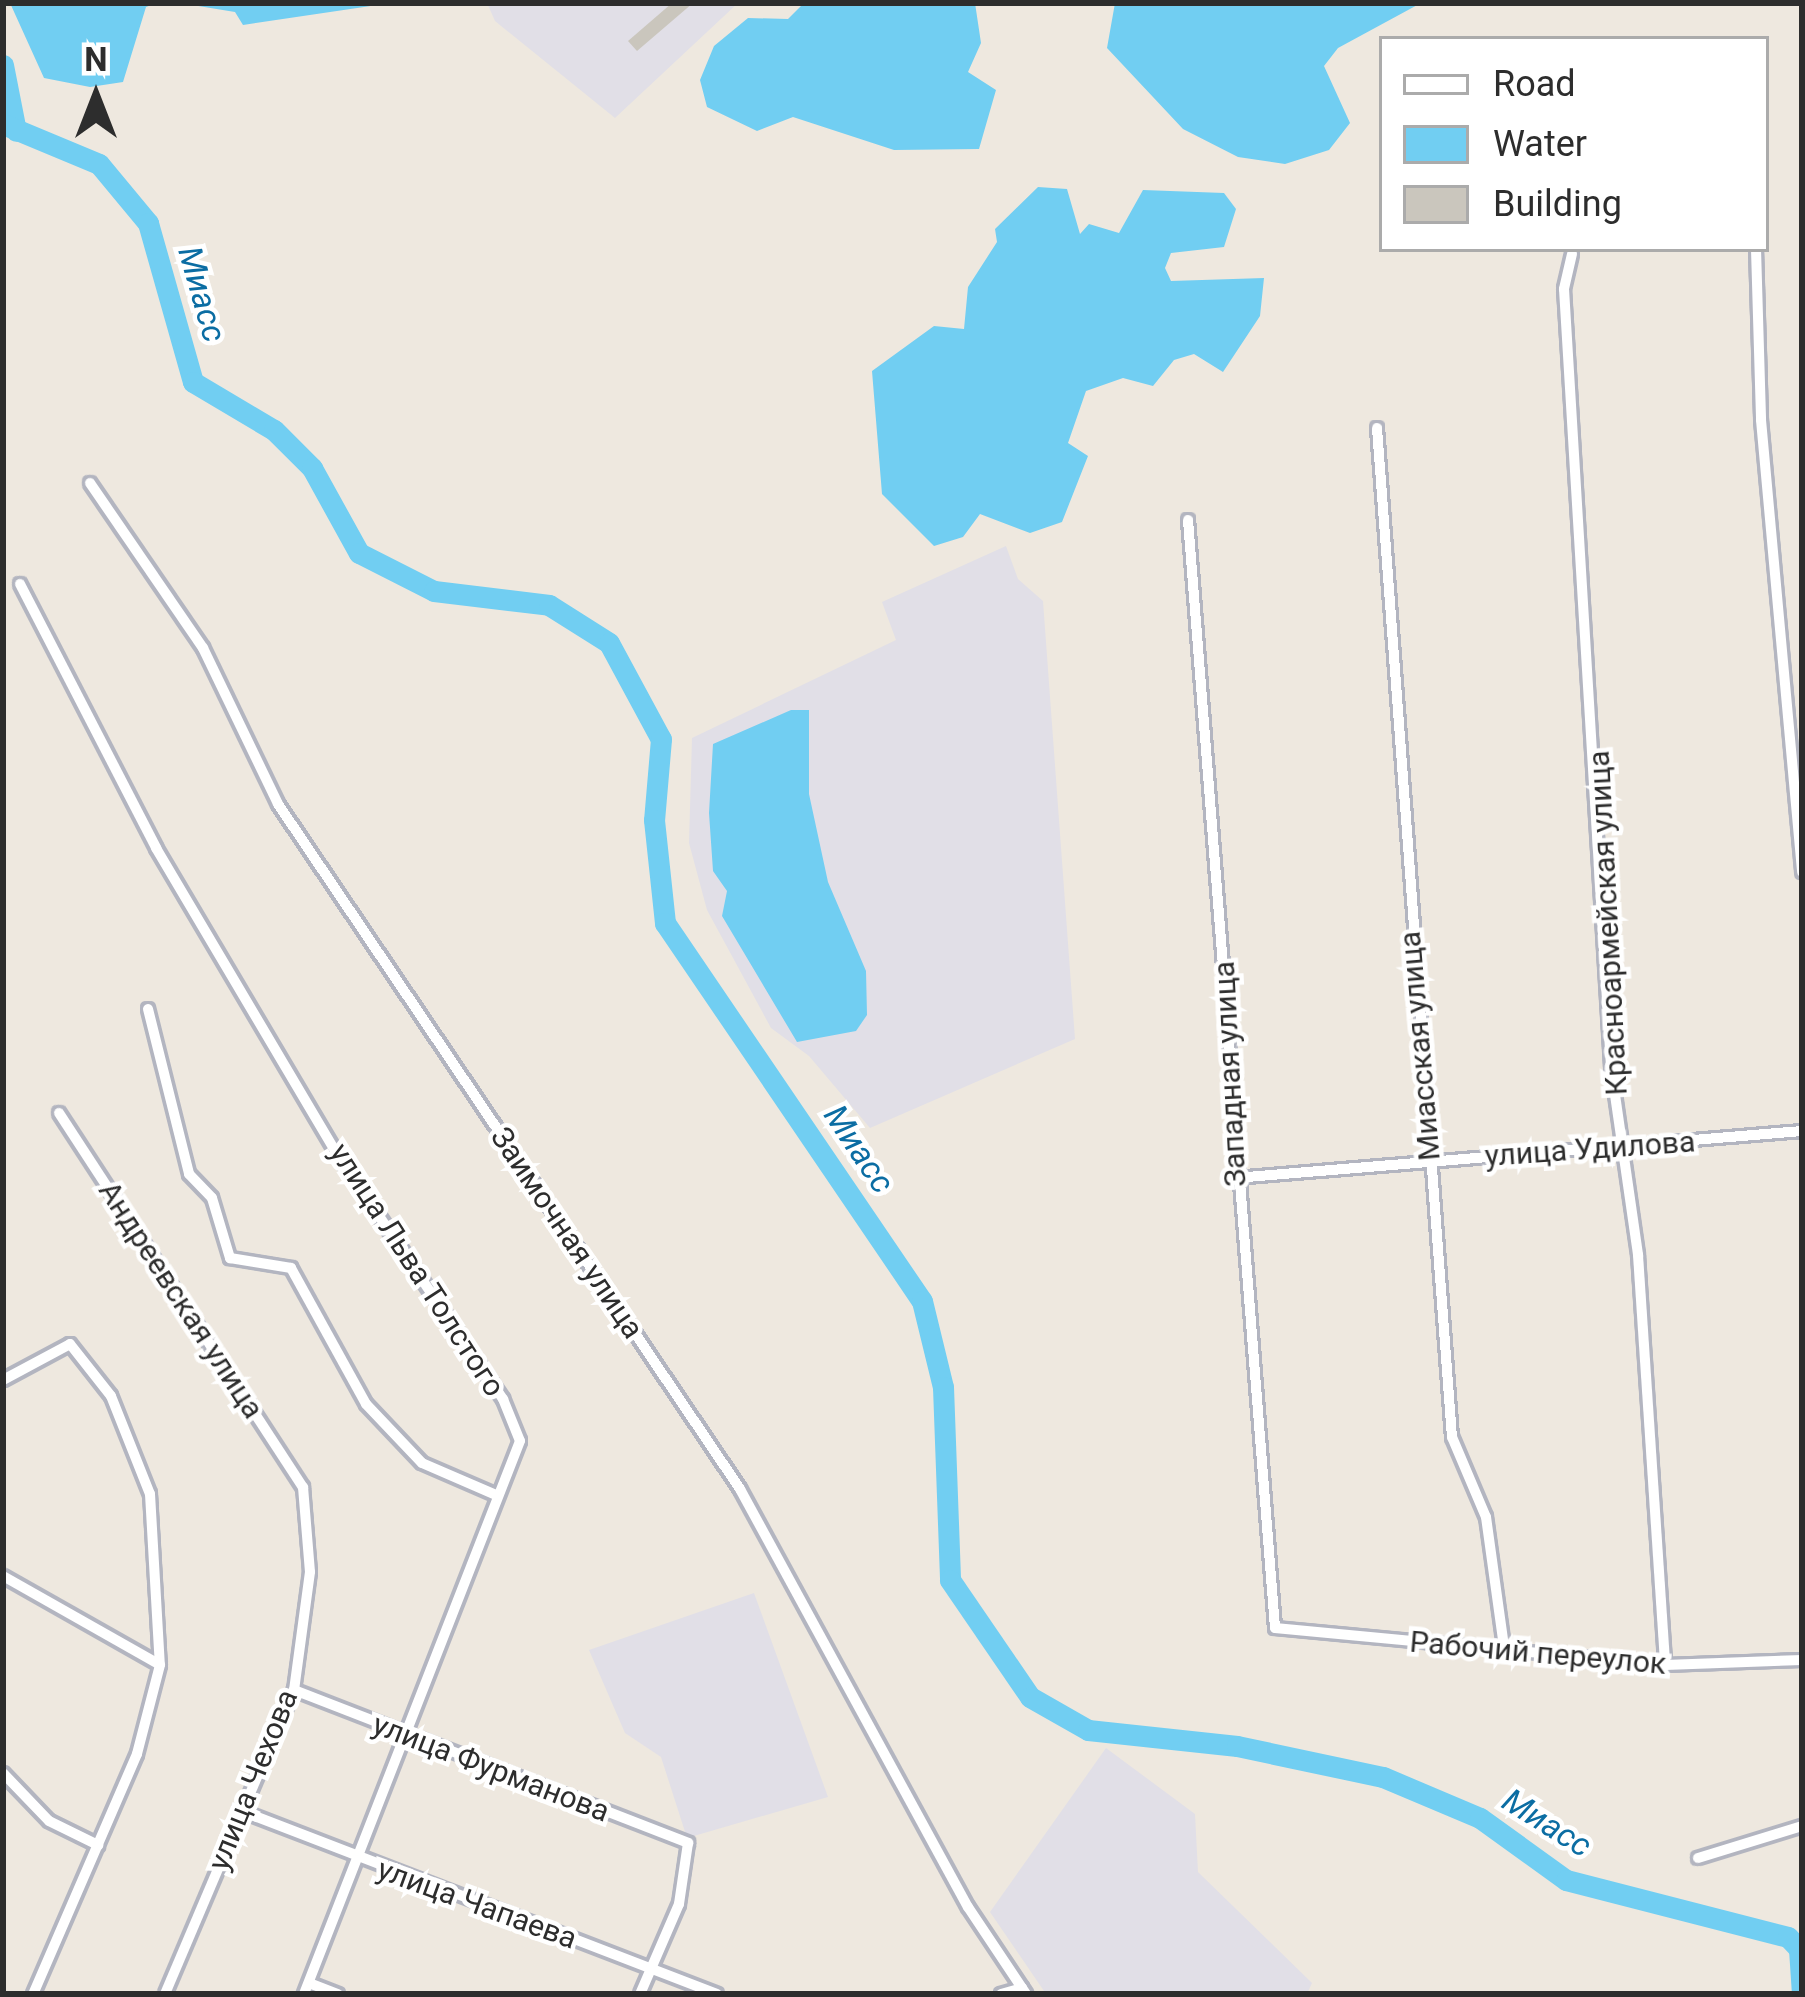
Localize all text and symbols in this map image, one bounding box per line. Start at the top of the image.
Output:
north arrow [36,36,156,156]
legend [1379,36,1769,252]
text: N [84,40,108,79]
text: Road [1493,63,1576,105]
text: Water [1493,123,1587,165]
text: Building [1493,183,1622,225]
water label: Миасс [170,242,234,346]
street label: Красноармейская улица [1581,750,1635,1096]
street label: Миасская улица [1392,930,1448,1162]
street label: Западная улица [1206,960,1254,1188]
water label: Миасс [815,1098,903,1200]
street label: Заимочная улица [483,1121,651,1345]
street label: улица Удилова [1484,1124,1696,1174]
street label: улица Льва Толстого [322,1137,512,1403]
street label: Андреевская улица [91,1175,271,1425]
street label: Рабочий переулок [1408,1624,1668,1682]
street label: улица Чехова [200,1685,306,1875]
street label: улица Фурманова [368,1706,614,1830]
water label: Миасс [1495,1780,1599,1866]
street label: улица Чапаева [372,1851,582,1957]

